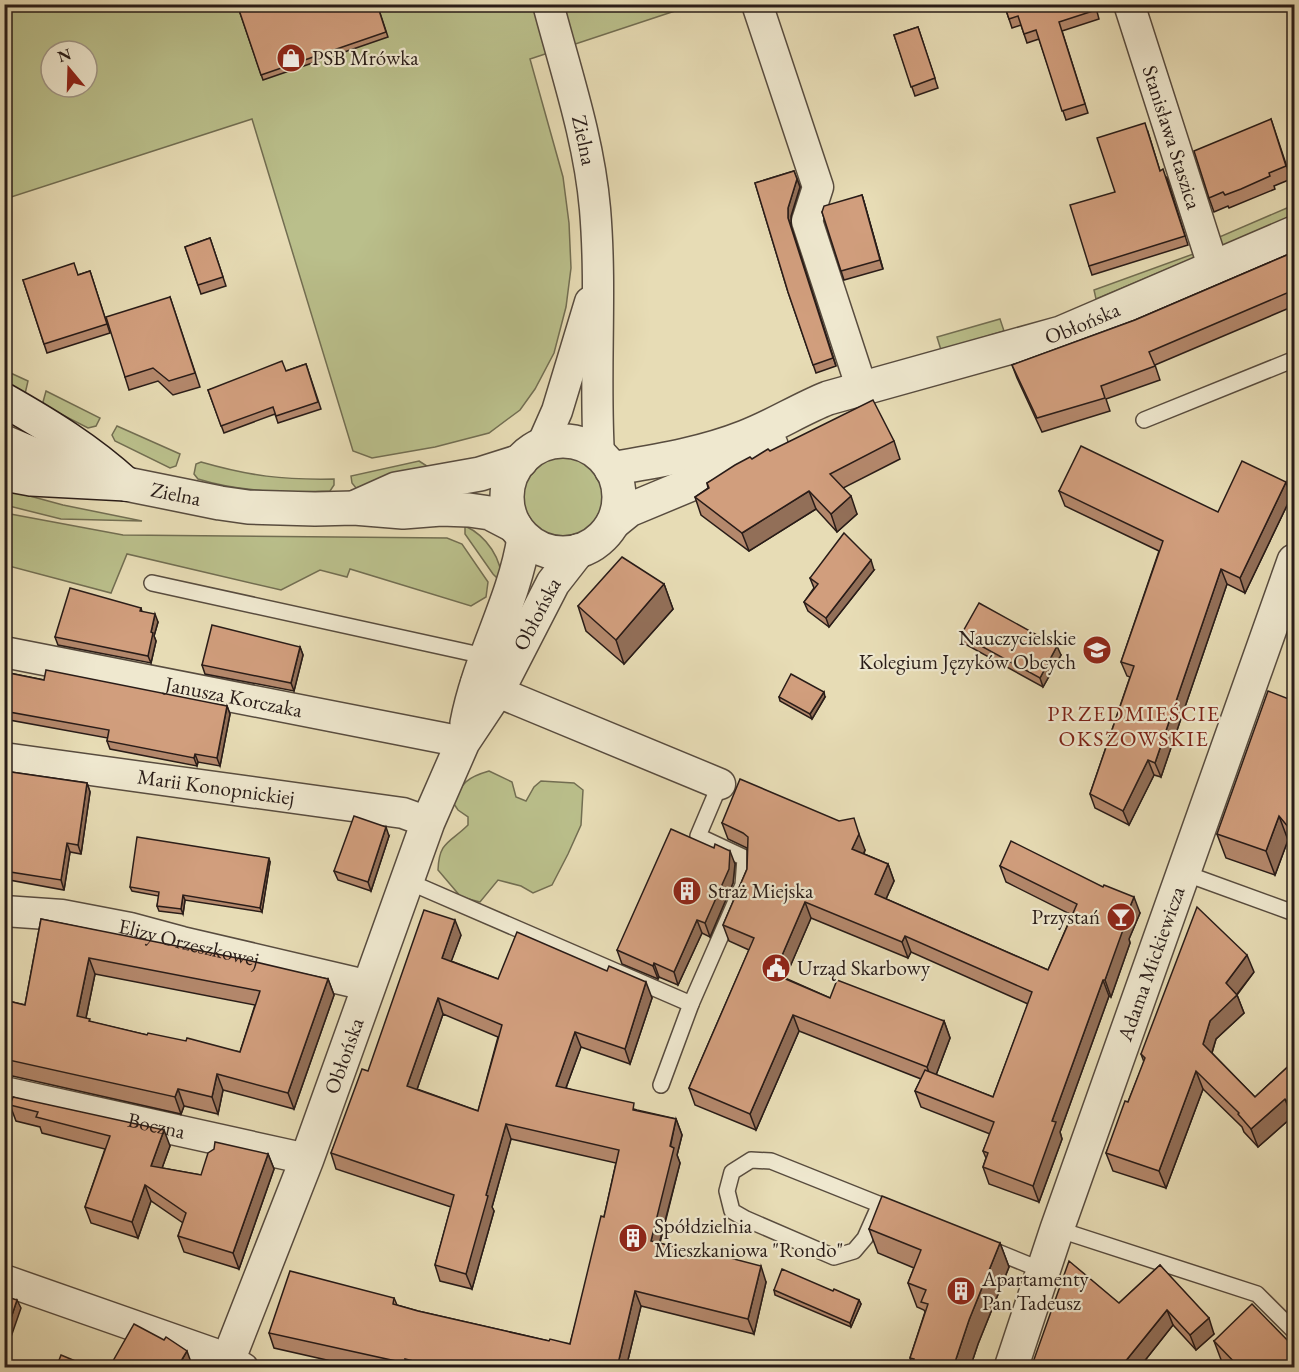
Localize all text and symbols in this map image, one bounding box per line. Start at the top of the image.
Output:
north arrow [39,39,99,99]
shop icon: PSB Mrówka [275,42,307,74]
text: N [55,43,74,67]
place label: PSB Mrówka [312,44,419,71]
street label: Stanisława Staszica [1137,62,1208,213]
street label: Zielna [566,112,603,168]
street label: Obłońska [1042,295,1124,350]
street label: Zielna [148,475,204,512]
street label: Obłońska [507,570,566,655]
place label: Nauczycielskie Kolegium Języków Obcych [859,624,1076,675]
school or university icon: Nauczycielskie Kolegium Języków Obcych [1081,634,1113,666]
street label: Janusza Korczaka [161,669,305,723]
district label: PRZEDMIEŚCIE OKSZOWSKIE [1047,699,1221,753]
street label: Marii Konopnickiej [136,763,296,811]
building icon: Straż Miejska [671,875,703,907]
place label: Straż Miejska [708,877,814,904]
street label: Adama Mickiewicza [1110,882,1191,1045]
bar icon: Przystań [1105,901,1137,933]
place label: Przystań [1031,903,1100,930]
street label: Elizy Orzeszkowej [116,912,262,973]
public building icon: Urząd Skarbowy [760,952,792,984]
place label: Urząd Skarbowy [797,954,931,981]
street label: Obłońska [317,1013,370,1098]
street label: Boczna [125,1106,188,1145]
place label: Spółdzielnia Mieszkaniowa "Rondo" [654,1212,843,1263]
building icon: Spółdzielnia Mieszkaniowa "Rondo" [617,1222,649,1254]
place label: Apartamenty Pan Tadeusz [981,1265,1090,1316]
building icon: Apartamenty Pan Tadeusz [945,1275,977,1307]

